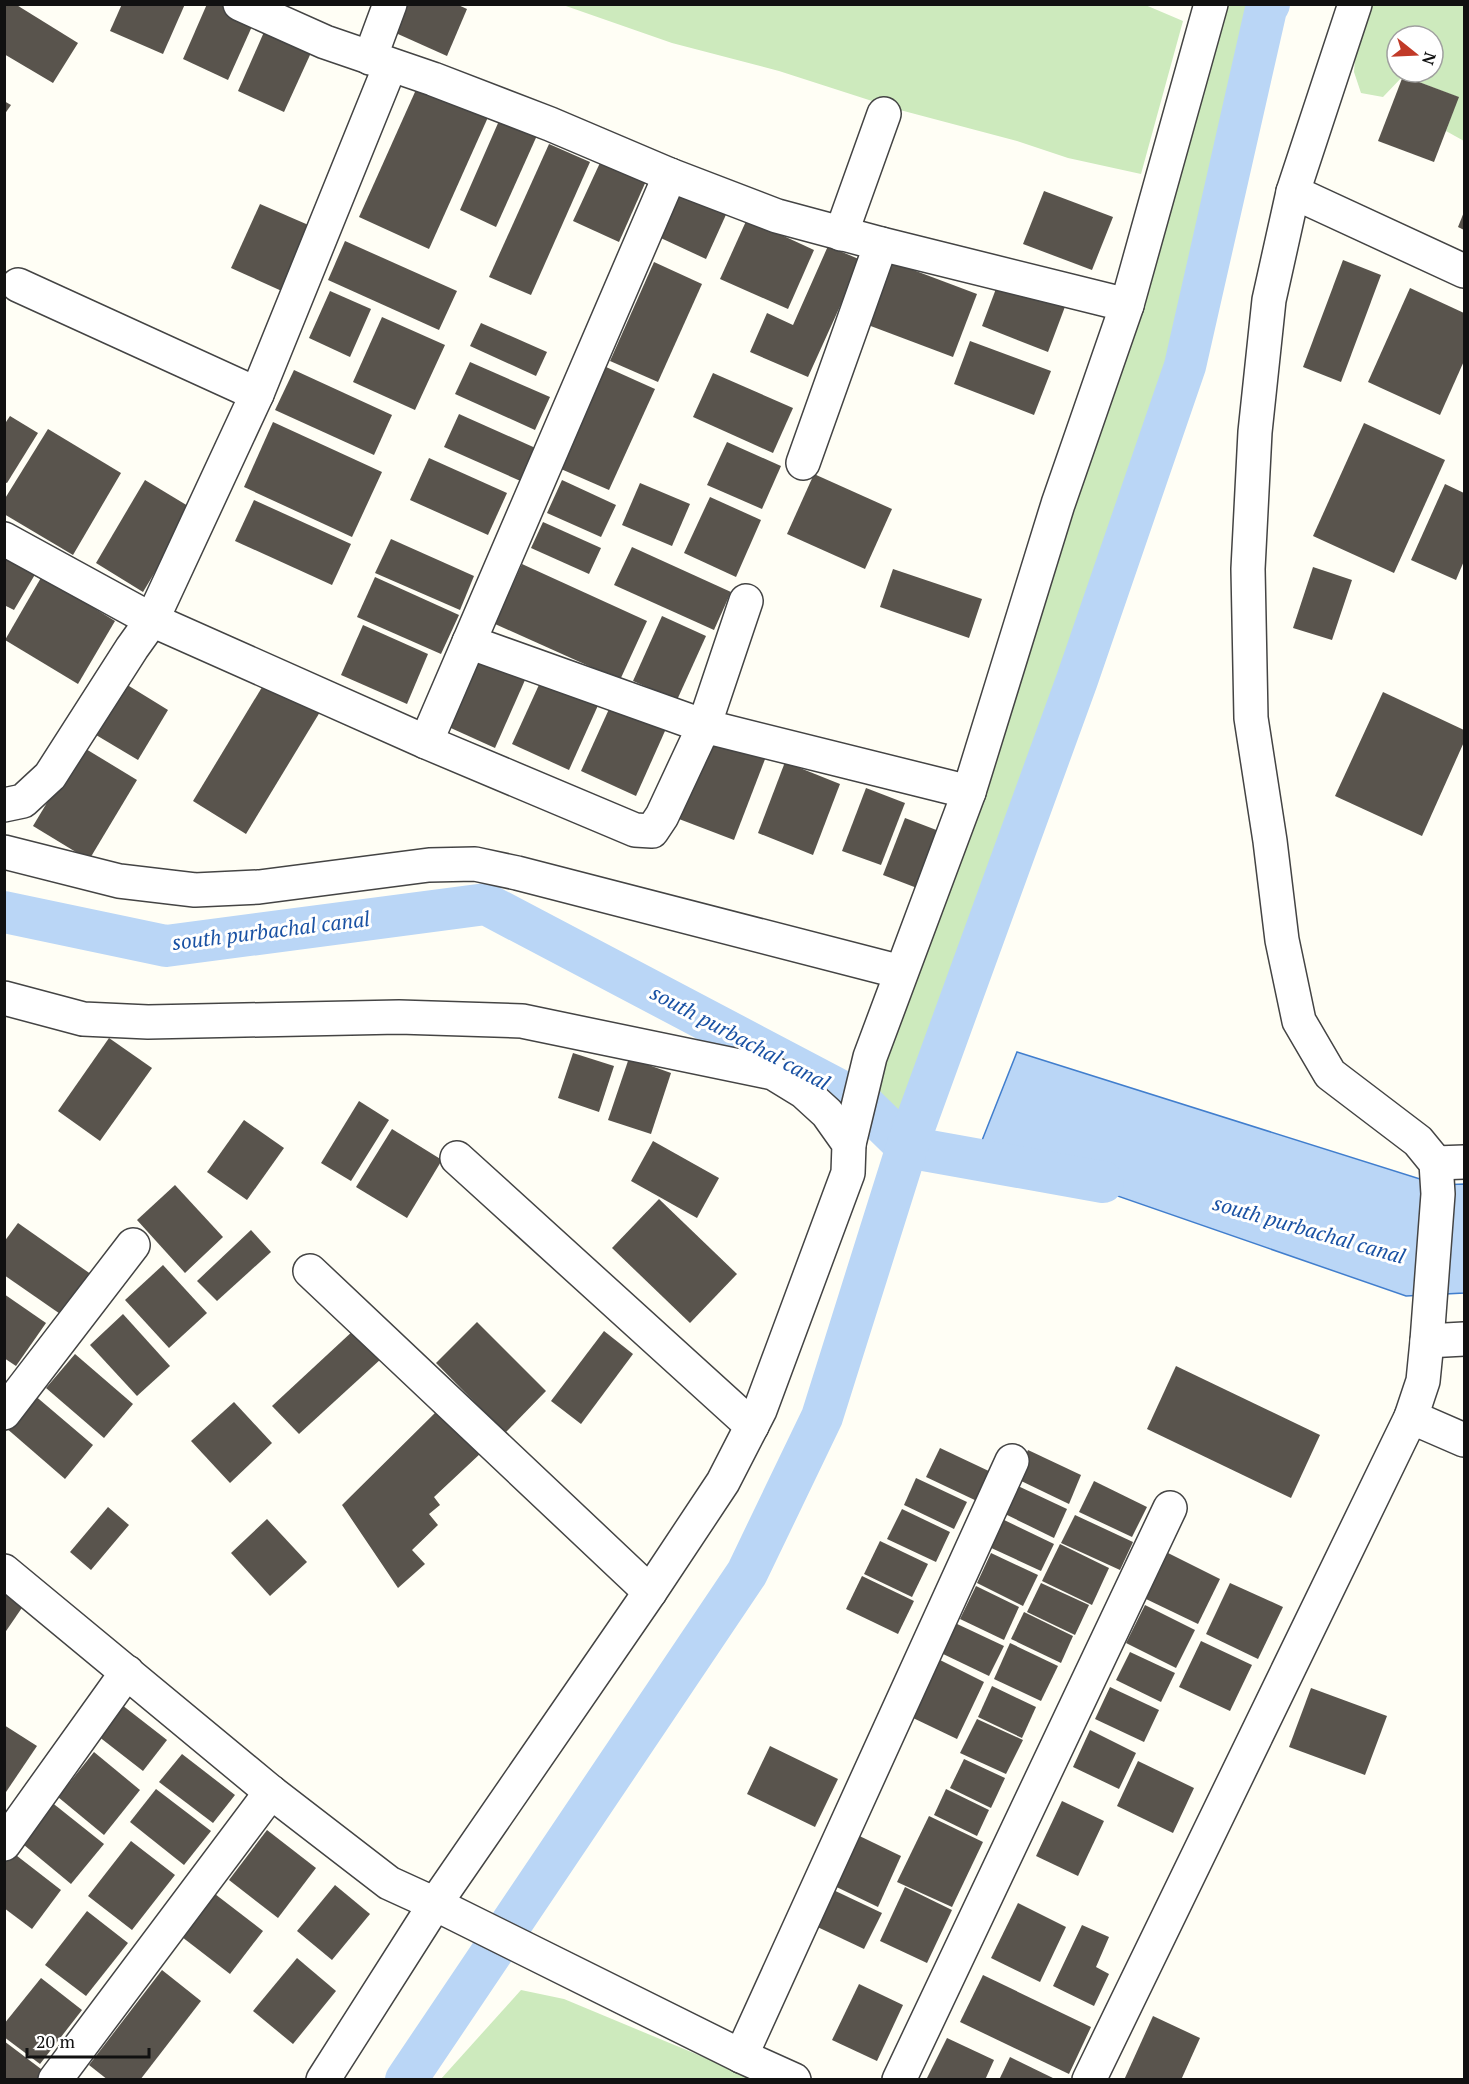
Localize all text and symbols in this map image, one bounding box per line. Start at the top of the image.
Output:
north arrow [1385,24,1445,84]
text: N [1417,49,1442,68]
water label: south purbachal canal [170,904,371,956]
water label: south purbachal canal [646,978,835,1096]
water label: south purbachal canal [1210,1188,1409,1270]
scale bar [27,2021,148,2059]
text: 20 m [36,2029,76,2053]

